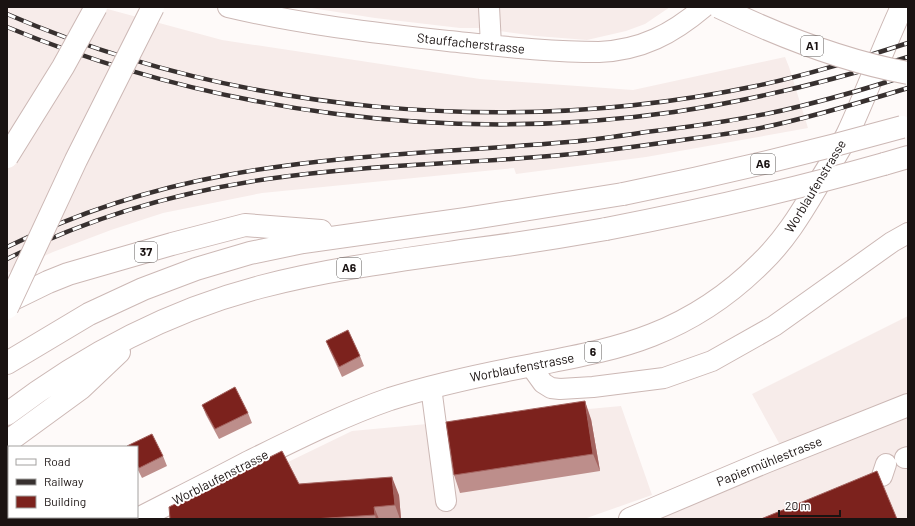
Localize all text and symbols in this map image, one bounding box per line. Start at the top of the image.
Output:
street label: Stauffacherstrasse [416,29,526,57]
road number: A1 [801,36,823,56]
street label: Worblaufenstrasse [781,136,849,235]
road number: A6 [751,154,775,174]
road number: 37 [135,242,157,262]
road number: A6 [337,258,361,278]
road number: 6 [585,342,601,362]
street label: Worblaufenstrasse [469,349,576,385]
street label: Papiermühlestrasse [714,432,824,490]
legend [8,446,138,518]
street label: Worblaufenstrasse [169,446,271,508]
text: Road [44,454,71,468]
text: Railway [44,474,84,488]
scale bar [779,492,840,518]
text: Building [44,494,86,508]
text: 20 m [785,498,811,512]

